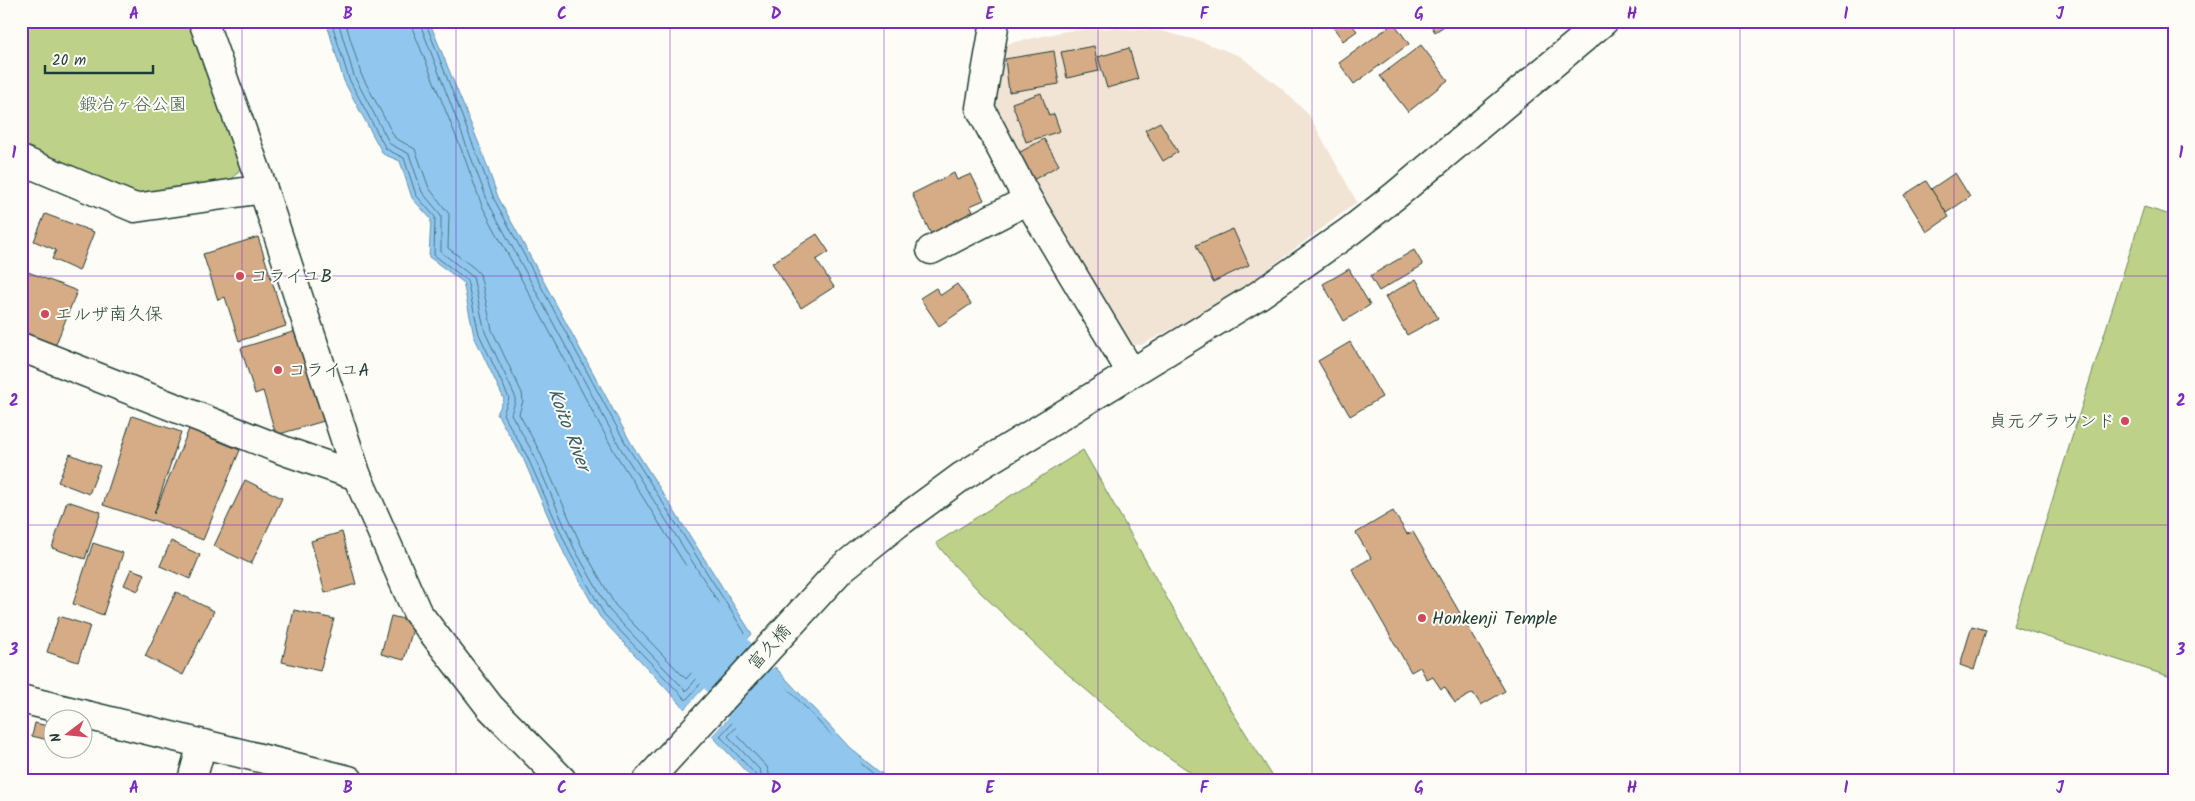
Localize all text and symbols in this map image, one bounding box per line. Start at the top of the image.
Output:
text: A [129,2,139,27]
text: B [343,2,353,27]
text: C [557,2,567,27]
text: D [771,2,782,27]
text: E [986,2,996,27]
text: F [1200,2,1210,27]
text: G [1414,2,1424,27]
text: H [1627,2,1637,27]
text: I [1844,2,1849,27]
text: J [2056,2,2065,27]
scale bar [45,42,152,74]
text: 20 m [52,49,86,73]
park label: 鍛冶ヶ谷公園 [79,91,187,120]
text: 1 [12,141,17,166]
text: 1 [2179,141,2184,166]
place label: コライユB [250,263,332,292]
marker: コライユB [234,270,246,282]
place label: エルザ南久保 [55,301,163,330]
marker: エルザ南久保 [39,308,51,320]
place label: コライユA [288,357,370,386]
marker: コライユA [272,364,284,376]
water label: Koito River [539,384,599,479]
text: 2 [9,389,19,414]
text: 2 [2176,389,2186,414]
place label: 貞元グラウンド [1989,408,2115,437]
marker: 貞元グラウンド [2119,415,2131,427]
place label: Honkenji Temple [1432,605,1557,634]
marker: Honkenji Temple [1416,612,1428,624]
street label: 富久橋 [741,618,799,678]
text: 3 [9,638,19,663]
text: 3 [2176,638,2186,663]
north arrow [42,708,92,758]
text: N [45,730,68,745]
text: A [129,776,139,801]
text: B [343,776,353,801]
text: C [557,776,567,801]
text: D [771,776,782,801]
text: E [986,776,996,801]
text: F [1200,776,1210,801]
text: G [1414,776,1424,801]
text: H [1627,776,1637,801]
text: I [1844,776,1849,801]
text: J [2056,776,2065,801]

